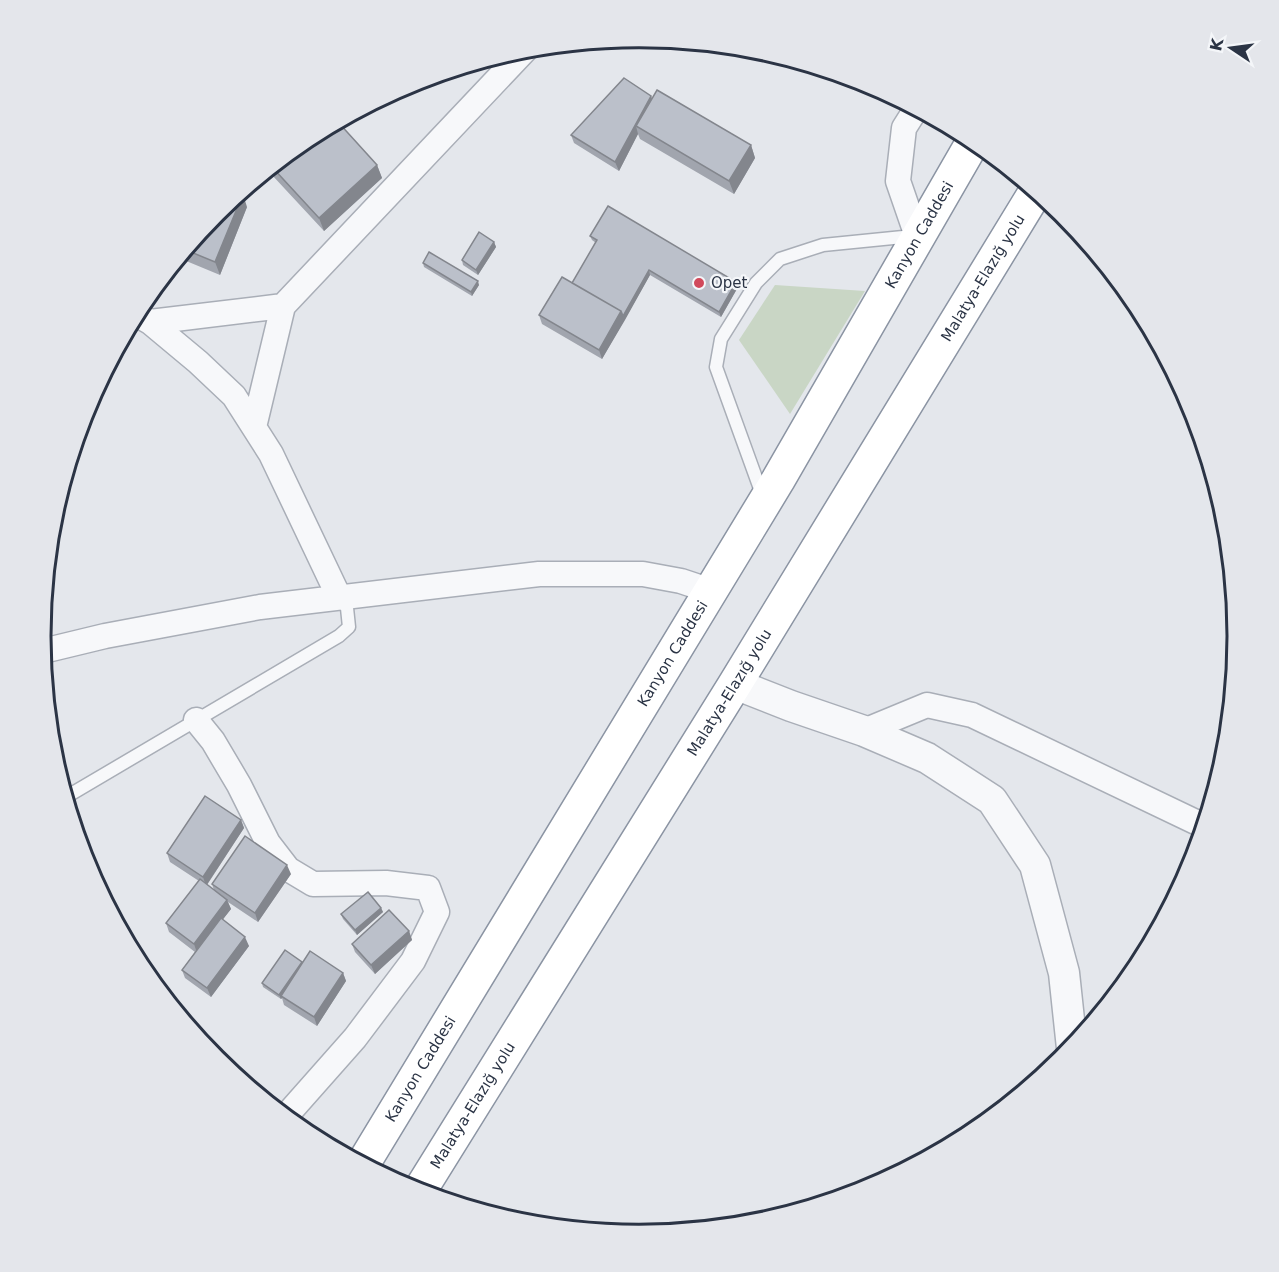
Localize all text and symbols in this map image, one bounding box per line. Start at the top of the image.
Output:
north arrow [1201,18,1261,78]
text: K [1206,36,1228,53]
street label: Kanyon Caddesi [881,178,957,292]
street label: Malatya-Elazığ yolu [937,211,1029,345]
place label: Opet [711,274,748,292]
marker: Opet [692,276,706,290]
street label: Kanyon Caddesi [634,597,712,710]
street label: Malatya-Elazığ yolu [683,626,775,759]
street label: Kanyon Caddesi [382,1013,460,1125]
street label: Malatya-Elazığ yolu [427,1039,519,1172]

